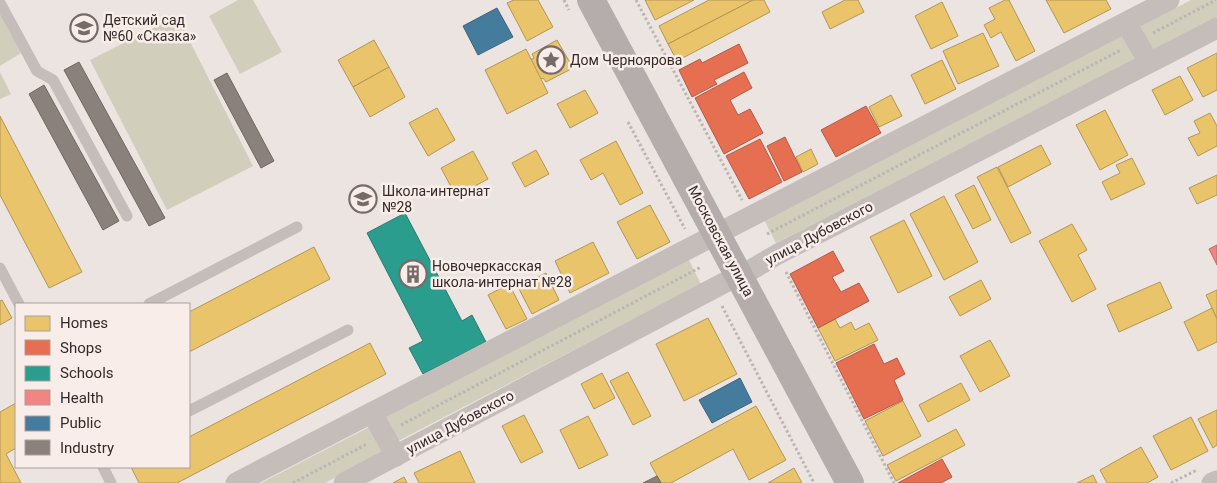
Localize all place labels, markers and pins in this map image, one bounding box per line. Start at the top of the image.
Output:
place label: Детский сад №60 «Сказка» [103,12,197,44]
school or university icon: Детский сад №60 «Сказка» [69,13,99,43]
place icon: Дом Черноярова [536,45,566,75]
place label: Дом Черноярова [570,52,682,68]
place label: Школа-интернат №28 [382,183,490,215]
school or university icon: Школа-интернат №28 [348,184,378,214]
place label: Новочеркасская школа-интернат №28 [432,258,572,290]
building icon: Новочеркасская школа-интернат №28 [398,259,428,289]

